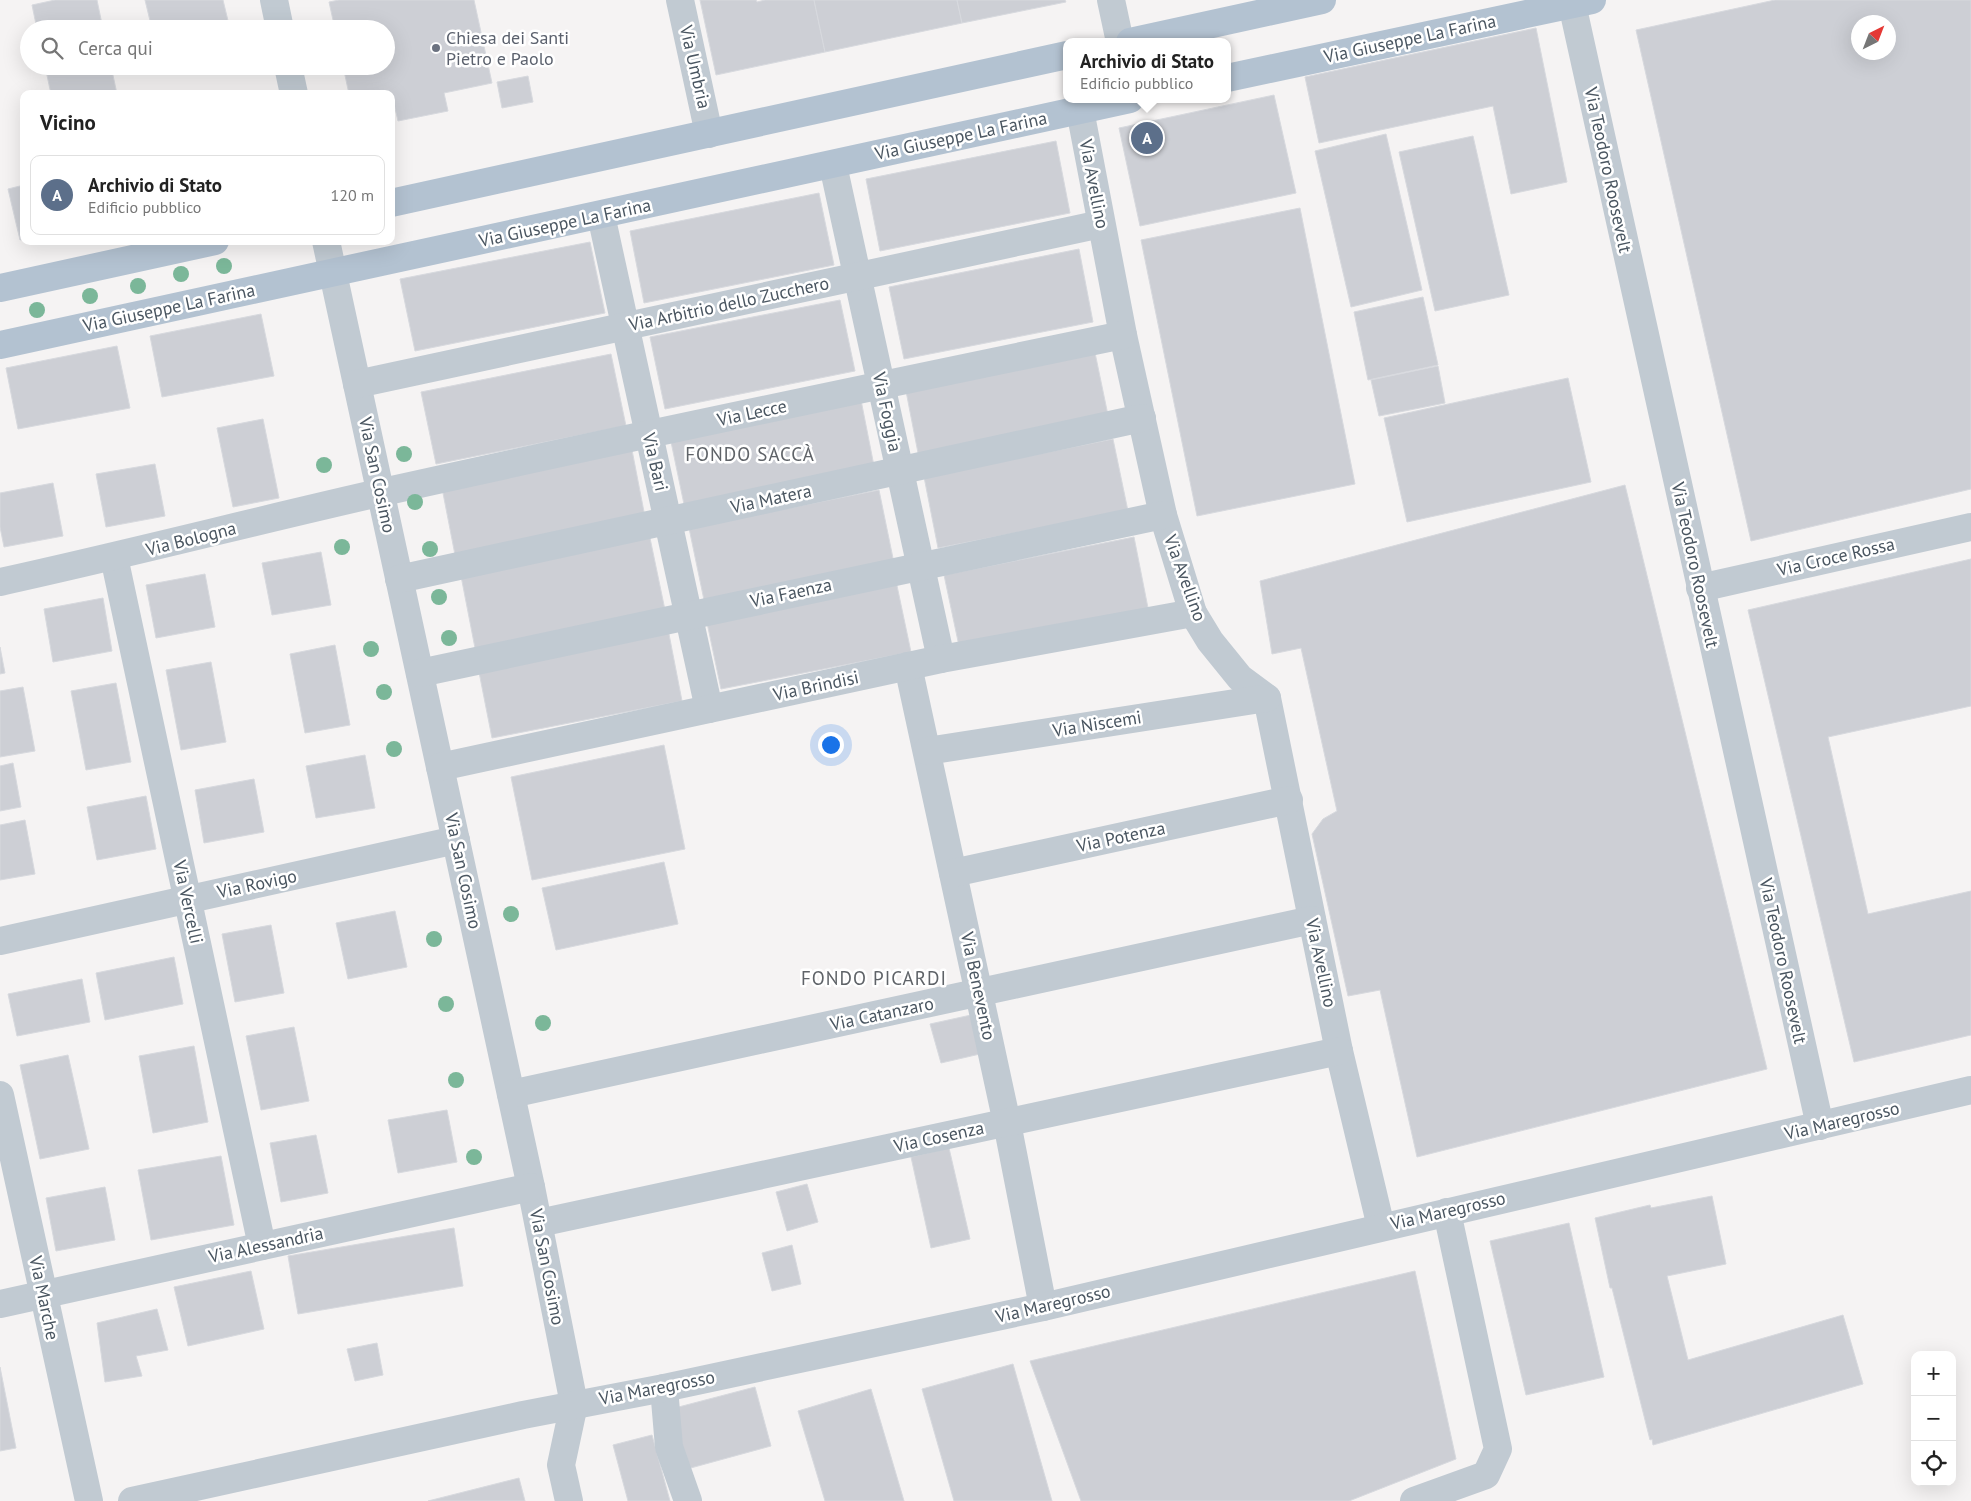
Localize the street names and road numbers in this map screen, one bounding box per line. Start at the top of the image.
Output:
street label: Via Giuseppe La Farina [1321,9,1498,68]
street label: Via Umbria [675,22,716,111]
street label: Via Teodoro Roosevelt [1579,84,1637,255]
street label: Via Giuseppe La Farina [872,106,1049,165]
street label: Via Avellino [1074,136,1114,231]
street label: Via Giuseppe La Farina [476,193,653,252]
street label: Via Arbitrio dello Zucchero [626,271,831,336]
street label: Via Giuseppe La Farina [80,278,257,337]
street label: Via Foggia [868,369,907,454]
street label: Via Lecce [714,394,789,431]
street label: Via San Cosimo [354,414,401,535]
street label: Via Bari [637,429,673,493]
street label: Via Matera [727,479,813,518]
street label: Via Teodoro Roosevelt [1666,479,1724,650]
street label: Via Bologna [142,516,238,561]
street label: Via Avellino [1159,530,1212,624]
street label: Via Croce Rossa [1774,532,1897,581]
street label: Via Faenza [747,573,834,613]
street label: Via Brindisi [770,665,861,706]
street label: Via Niscemi [1050,705,1143,742]
street label: Via San Cosimo [440,810,487,931]
street label: Via Potenza [1074,816,1167,857]
street label: Via Vercelli [168,857,209,946]
street label: Via Rovigo [214,864,299,903]
street label: Via Teodoro Roosevelt [1754,875,1812,1046]
street label: Via Avellino [1301,915,1342,1010]
street label: Via Benevento [956,929,1001,1042]
street label: Via Catanzaro [827,991,936,1036]
street label: Via Maregrosso [1781,1096,1902,1145]
street label: Via Cosenza [891,1116,986,1157]
street label: Via Maregrosso [1387,1186,1508,1235]
street label: Via San Cosimo [525,1206,570,1327]
street label: Via Alessandria [205,1221,325,1268]
street label: Via Marche [24,1253,65,1342]
street label: Via Maregrosso [992,1279,1113,1328]
street label: Via Maregrosso [596,1365,717,1410]

